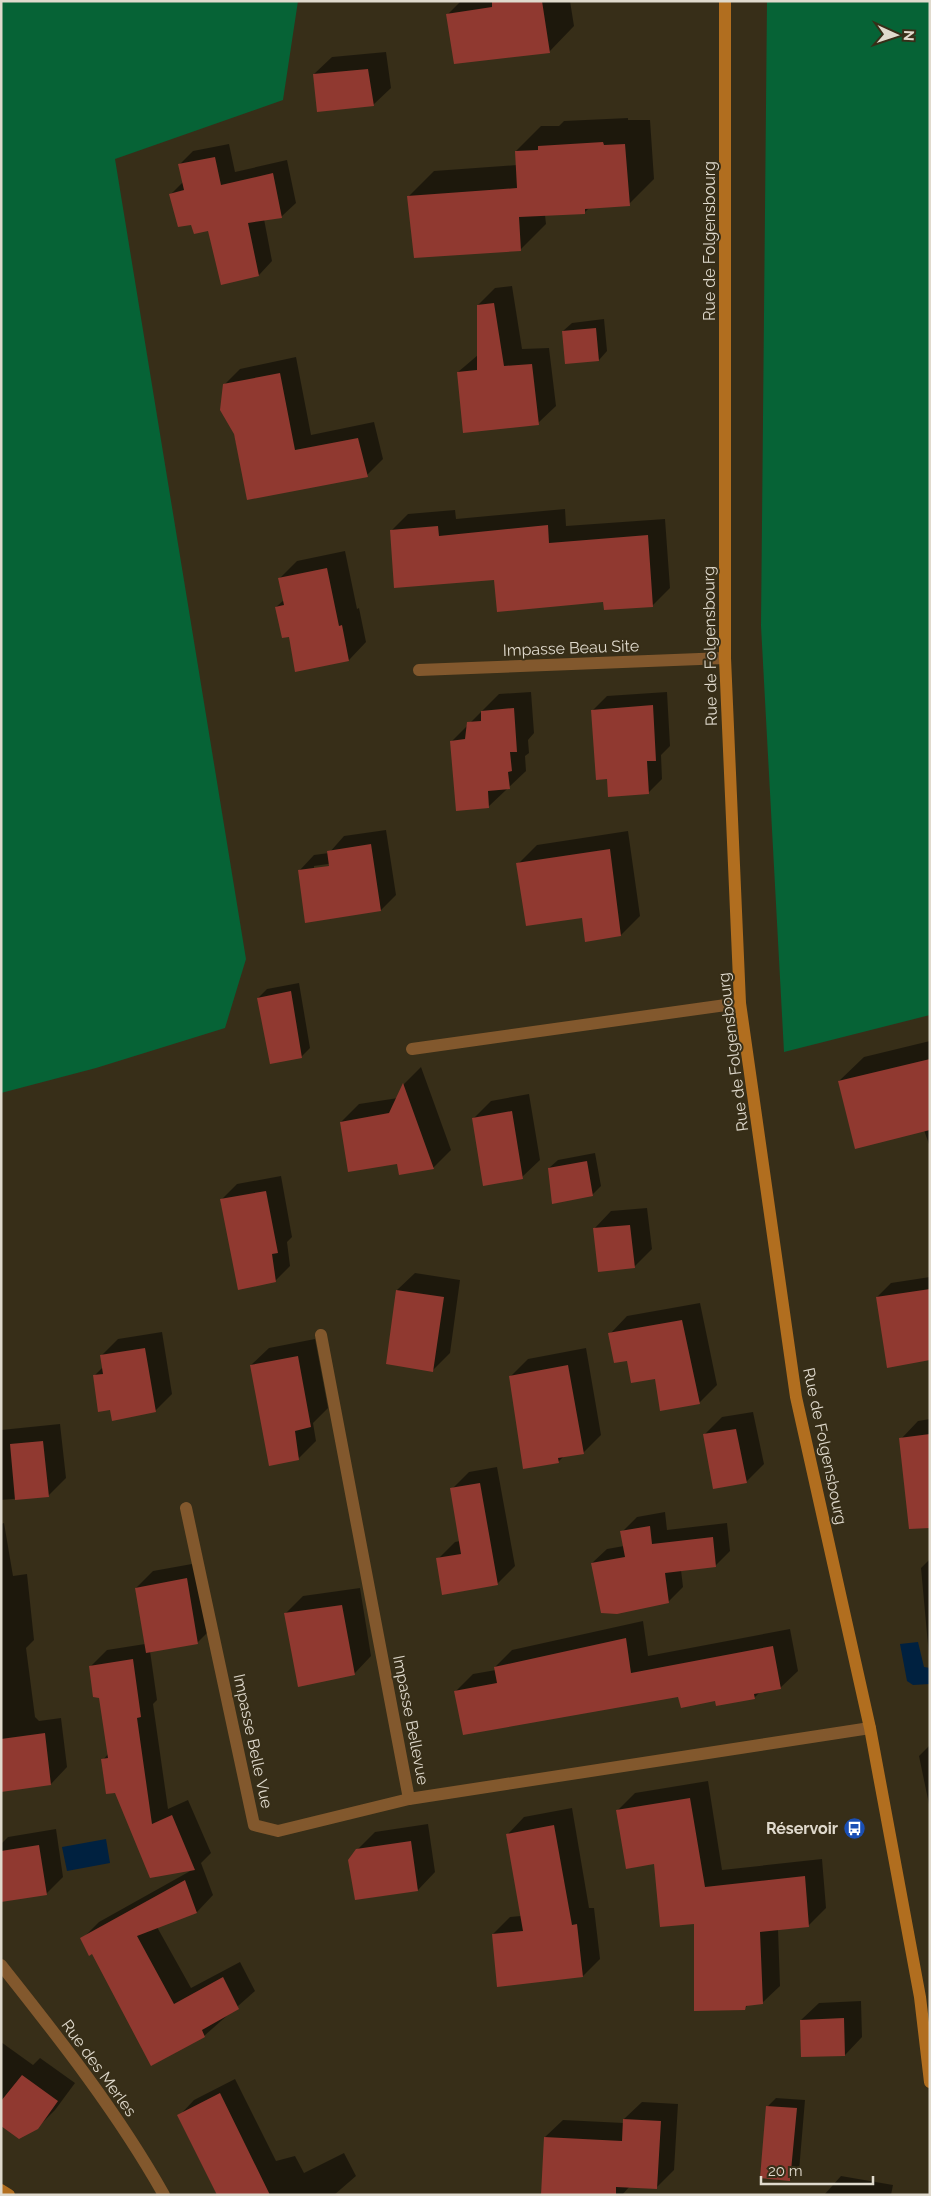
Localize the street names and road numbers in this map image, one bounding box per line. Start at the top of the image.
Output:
street label: Rue de Folgensbourg [700,161,719,321]
street label: Rue de Folgensbourg [699,566,721,726]
street label: Impasse Beau Site [503,636,639,660]
street label: Rue de Folgensbourg [714,971,752,1133]
street label: Rue de Folgensbourg [799,1366,851,1526]
street label: Impasse Bellevue [389,1654,433,1786]
street label: Impasse Belle Vue [229,1672,277,1810]
street label: Rue des Merles [58,2016,141,2120]

